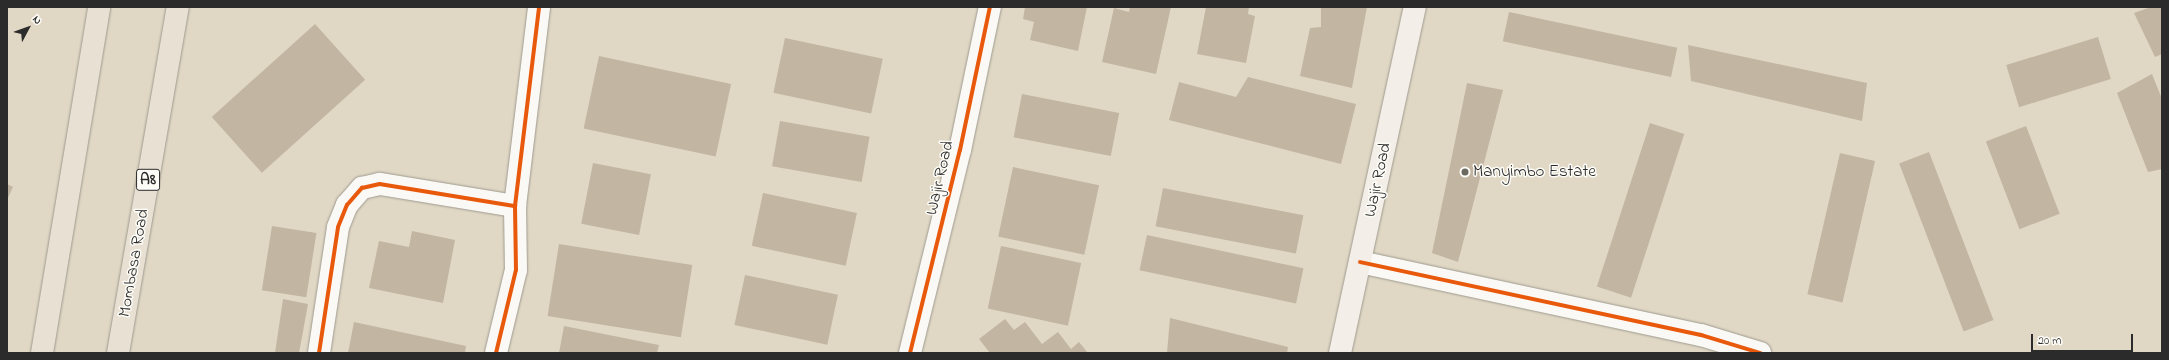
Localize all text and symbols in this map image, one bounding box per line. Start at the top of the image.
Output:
north arrow [8,8,48,48]
text: N [29,12,46,28]
street label: Wajir Road [922,139,958,217]
street label: Wajir Road [1360,141,1396,219]
place label: Manyimbo Estate [1473,162,1596,182]
road number: A8 [136,166,160,194]
marker: Manyimbo Estate [1460,167,1470,177]
street label: Mombasa Road [114,207,154,319]
scale bar [2033,326,2135,352]
text: 20 m [2038,332,2061,350]

